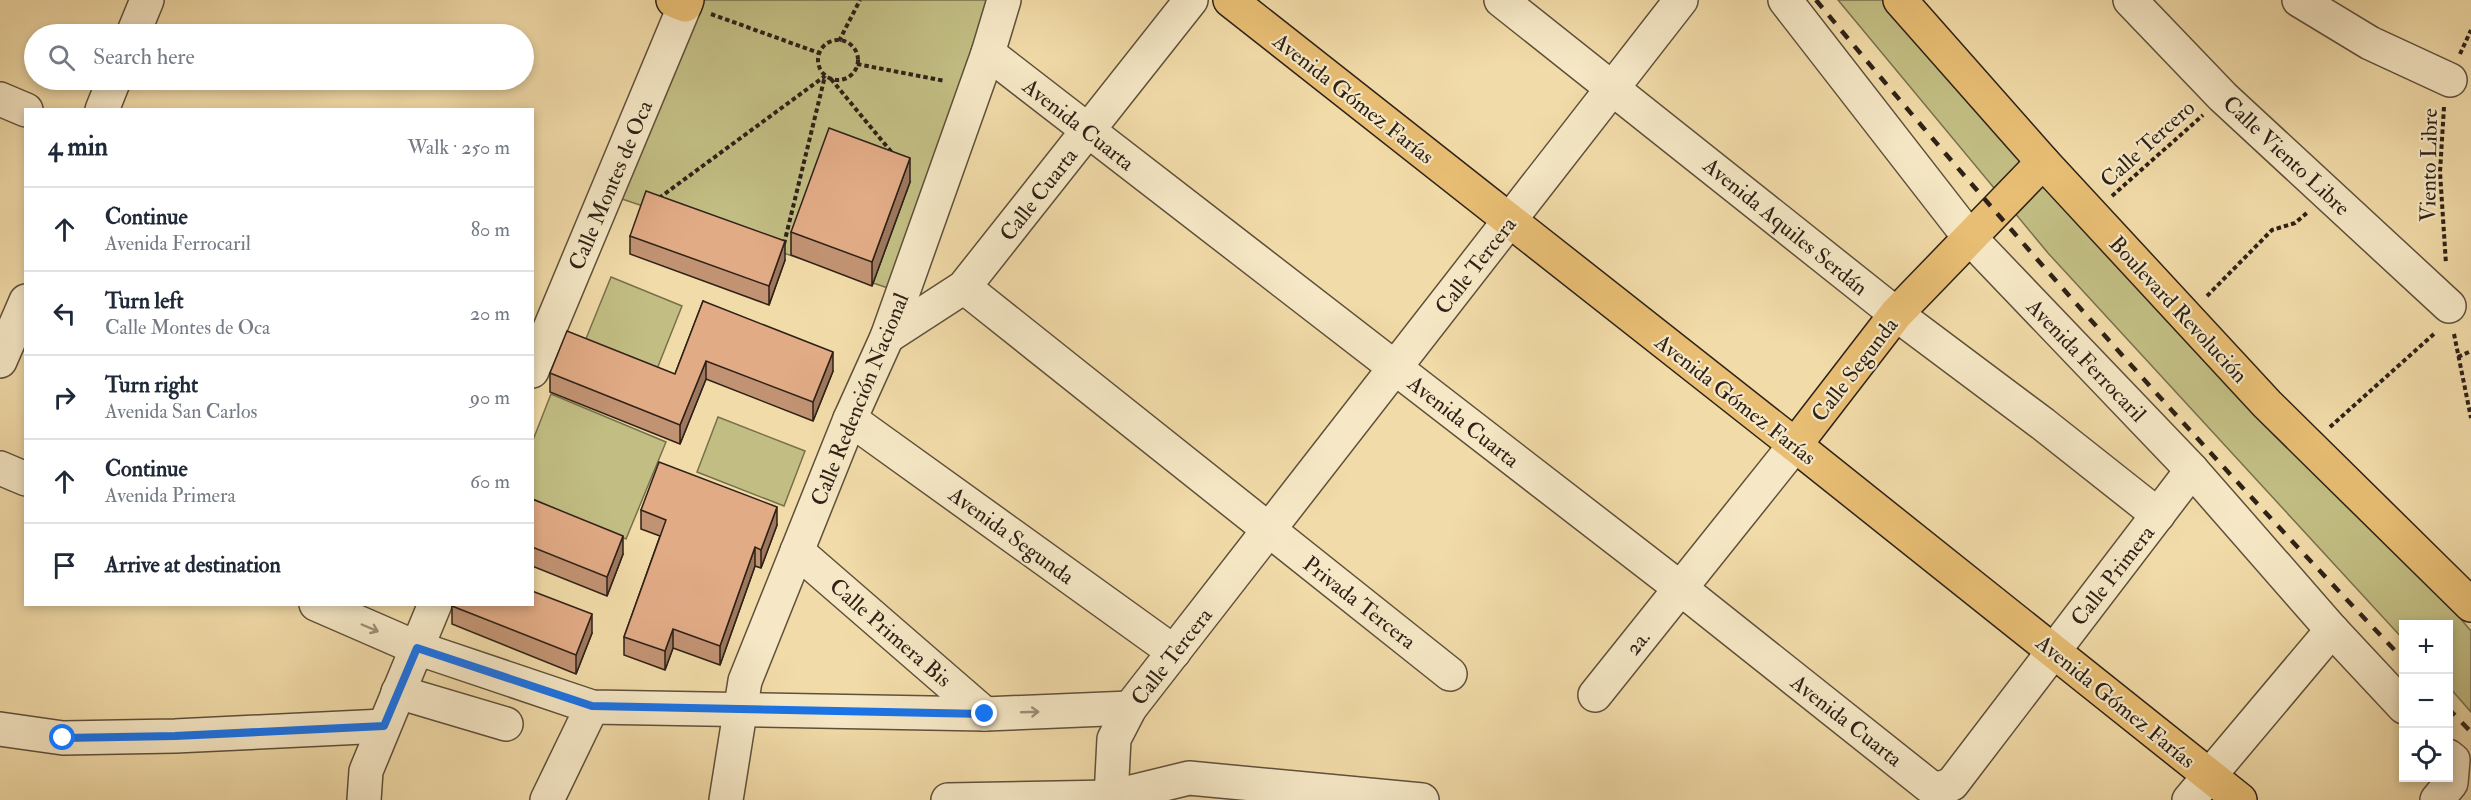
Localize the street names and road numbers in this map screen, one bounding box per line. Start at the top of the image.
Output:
street label: Avenida Gómez Farías [1266,27,1440,170]
street label: Avenida Cuarta [1016,72,1141,178]
street label: Calle Viento Libre [2217,90,2356,222]
street label: Calle Tercero [2095,94,2201,194]
street label: Calle Montes de Oca [563,95,660,275]
street label: Viento Libre [2414,108,2444,222]
street label: Calle Cuarta [994,142,1085,247]
street label: Avenida Aquiles Serdán [1697,151,1873,302]
street label: Calle Tercera [1429,210,1523,320]
street label: Boulevard Revolución [2103,230,2254,389]
street label: Calle Redención Nacional [804,289,916,510]
street label: Avenida Ferrocaril [2020,293,2152,428]
street label: Calle Segunda [1805,311,1905,428]
street label: Avenida Gómez Farías [1648,328,1822,471]
street label: Avenida Cuarta [1401,369,1526,475]
street label: Avenida Segunda [942,480,1080,591]
street label: Calle Primera [2065,519,2161,632]
street label: Privada Tercera [1297,550,1422,656]
street label: Calle Primera Bis [824,572,957,693]
street label: Calle Tercera [1125,601,1219,711]
street label: 2a. [1619,624,1656,661]
street label: Avenida Gómez Farías [2029,628,2201,775]
street label: Avenida Cuarta [1784,668,1909,774]

